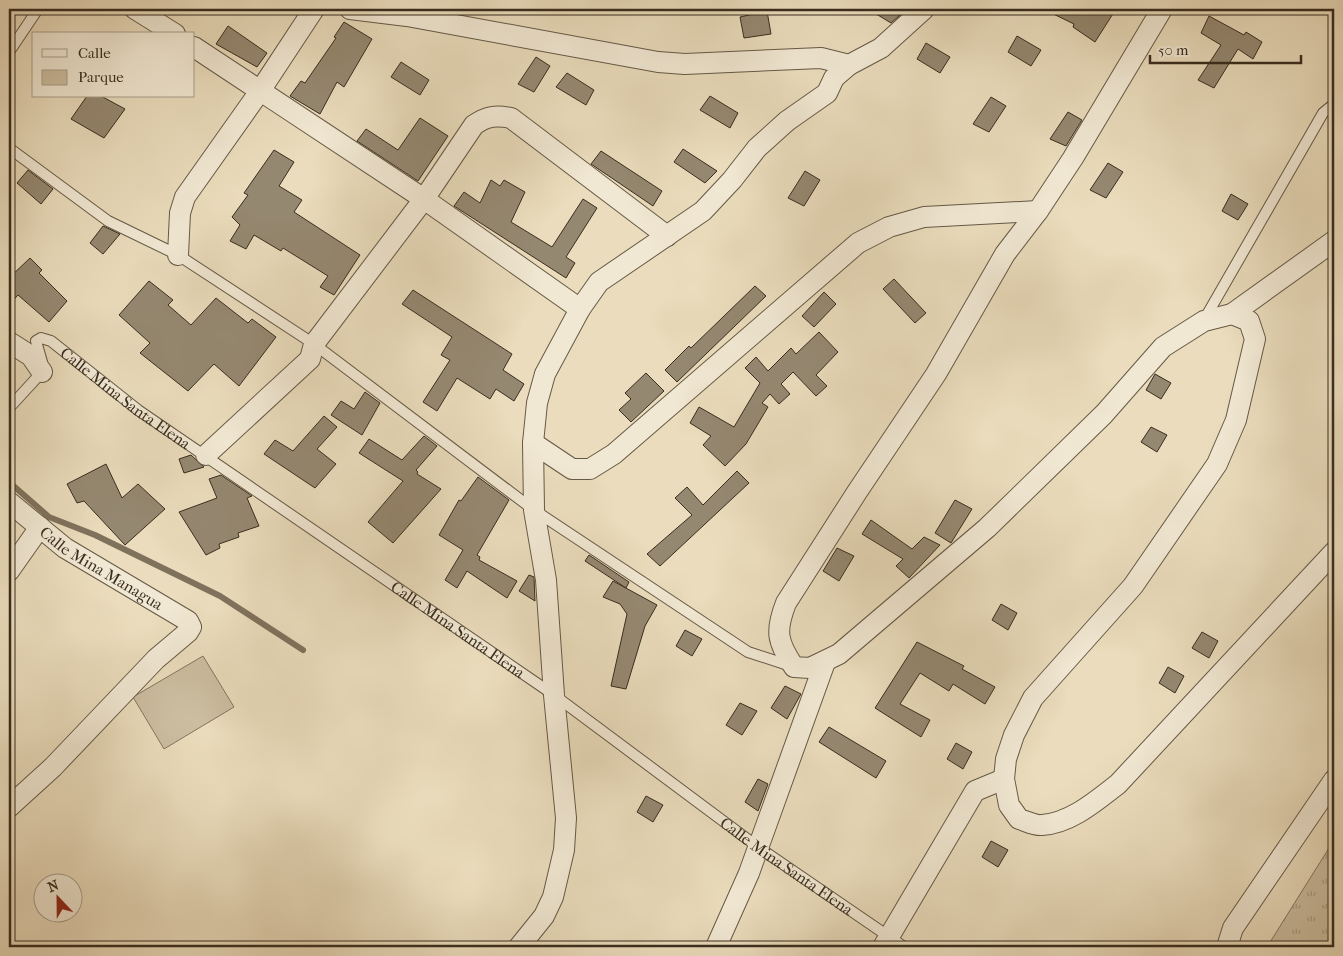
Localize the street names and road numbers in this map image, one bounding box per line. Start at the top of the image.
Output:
street label: Calle Mina Santa Elena [57,343,195,453]
street label: Calle Mina Managua [36,522,167,614]
street label: Calle Mina Santa Elena [388,577,529,682]
street label: Calle Mina Santa Elena [717,813,857,919]

